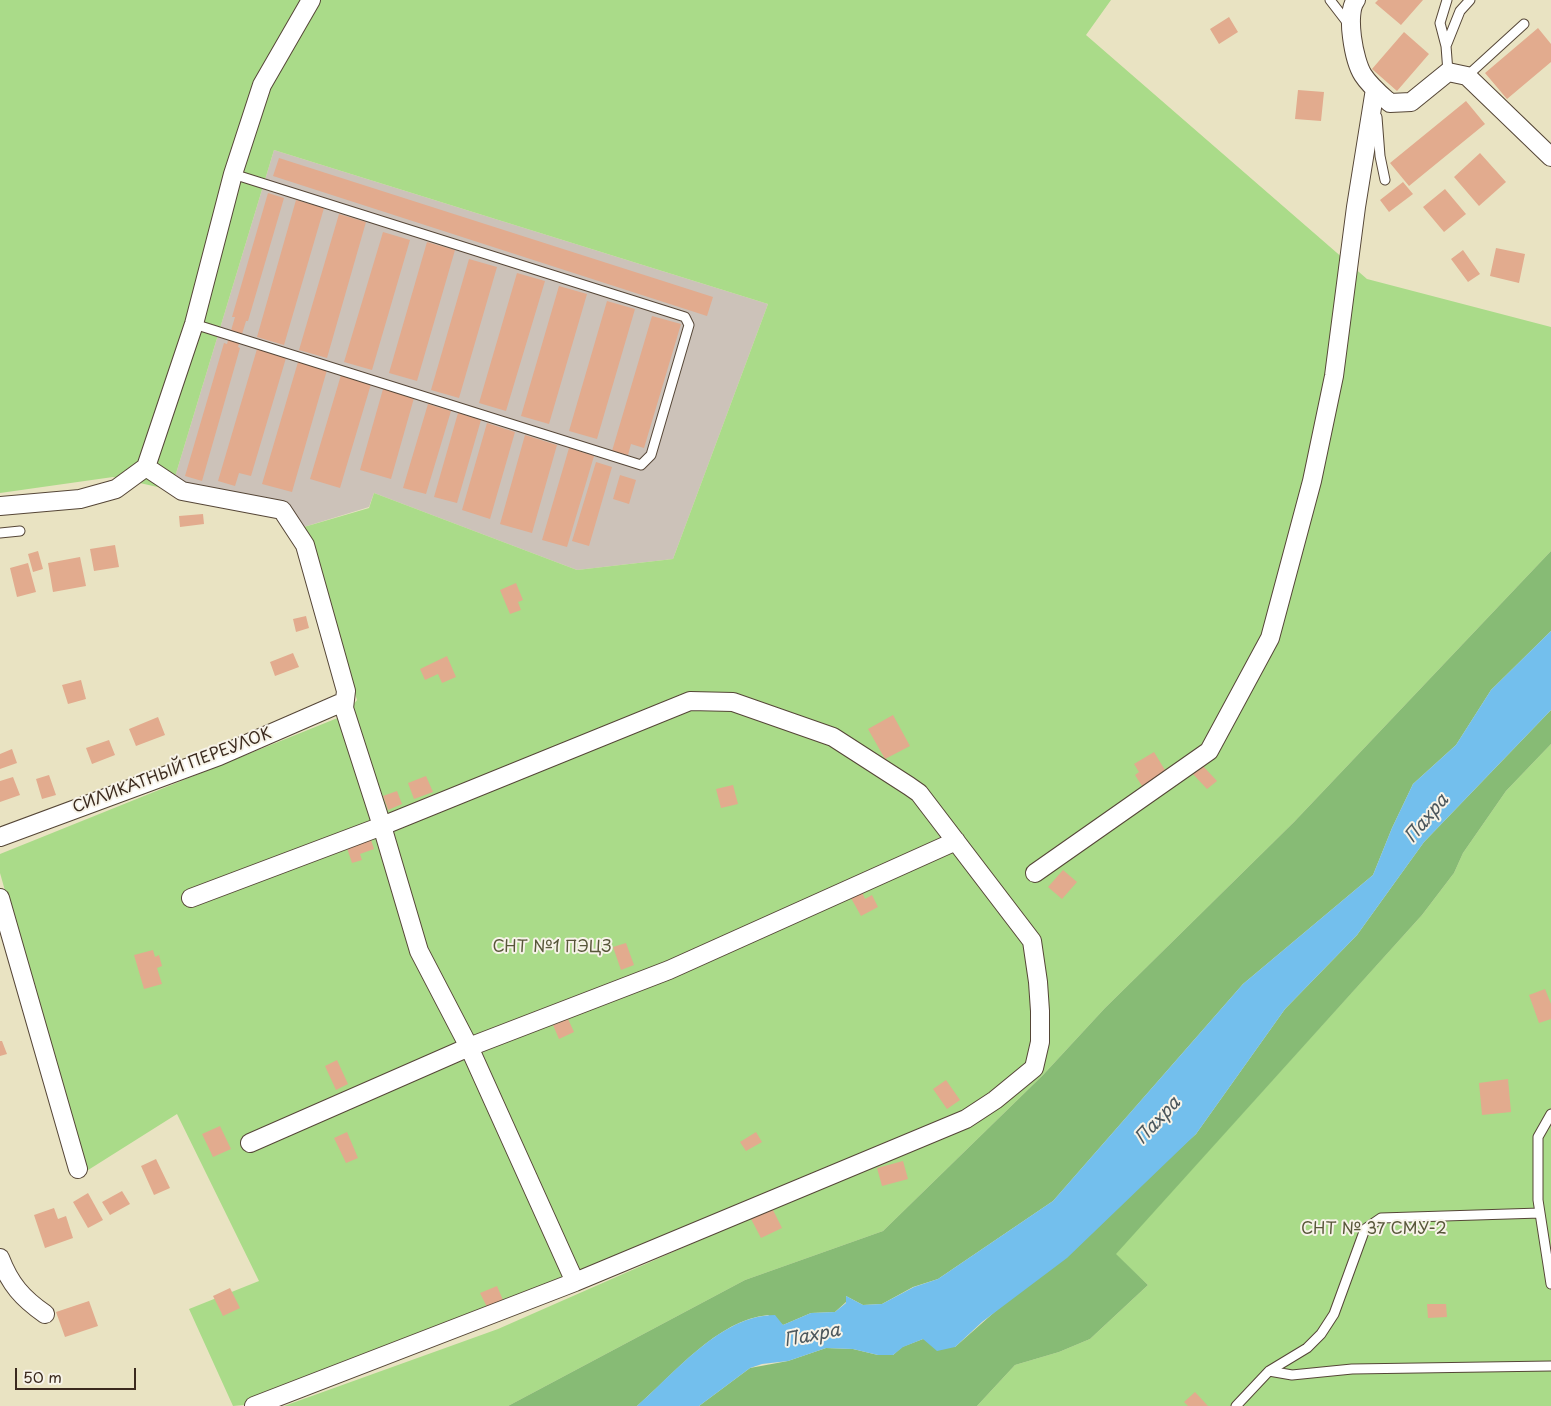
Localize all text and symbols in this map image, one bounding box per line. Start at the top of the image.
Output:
street label: СИЛИКАТНЫЙ ПЕРЕУЛОК [70,724,274,818]
water label: Пахра [1400,790,1454,848]
park label: СНТ №1 ПЭЦЗ [492,938,612,958]
water label: Пахра [1131,1093,1185,1149]
park label: СНТ № 37 СМУ-2 [1301,1220,1447,1240]
water label: Пахра [782,1320,842,1352]
scale bar [18,1358,139,1390]
text: 50 m [23,1365,62,1388]

